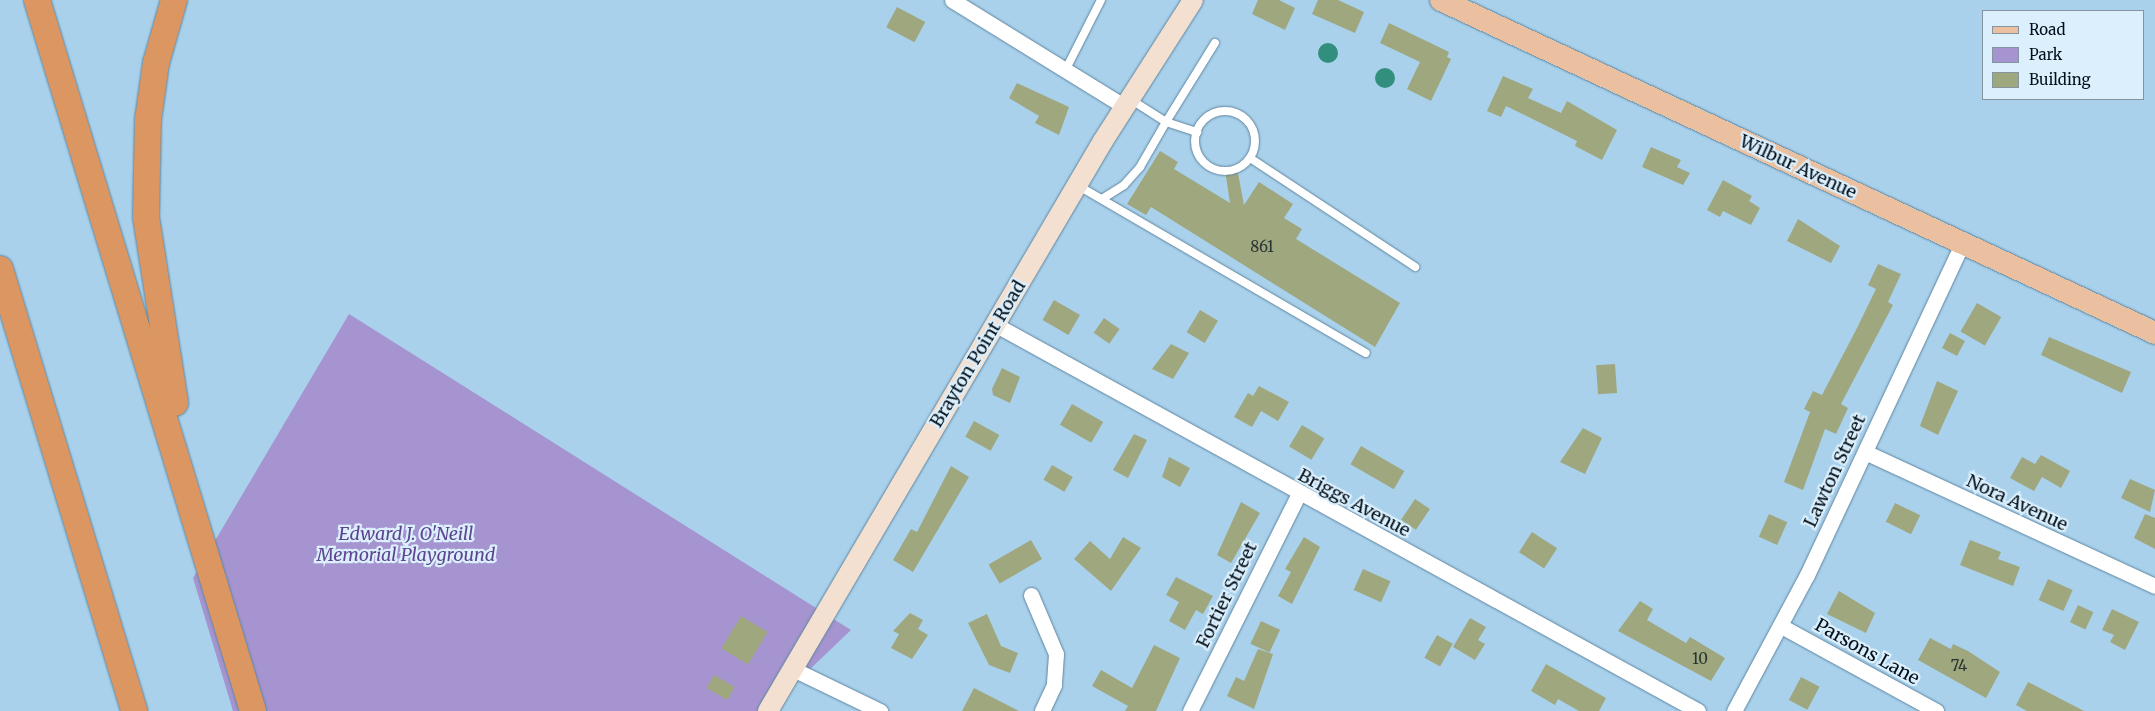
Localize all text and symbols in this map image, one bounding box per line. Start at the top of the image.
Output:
legend [1982,10,2145,100]
text: Road [2029,20,2065,39]
text: Park [2029,45,2062,64]
text: Building [2029,70,2091,89]
street label: Wilbur Avenue [1736,130,1860,204]
house number: 861 [1250,238,1274,256]
street label: Brayton Point Road [926,277,1030,431]
street label: Lawton Street [1800,411,1870,531]
street label: Briggs Avenue [1294,464,1414,542]
street label: Nora Avenue [1963,470,2071,536]
park label: Edward J. O'Neill Memorial Playground [317,524,495,566]
street label: Fortier Street [1192,539,1262,651]
street label: Parsons Lane [1811,614,1923,690]
house number: 10 [1692,650,1708,668]
house number: 74 [1951,657,1967,675]

